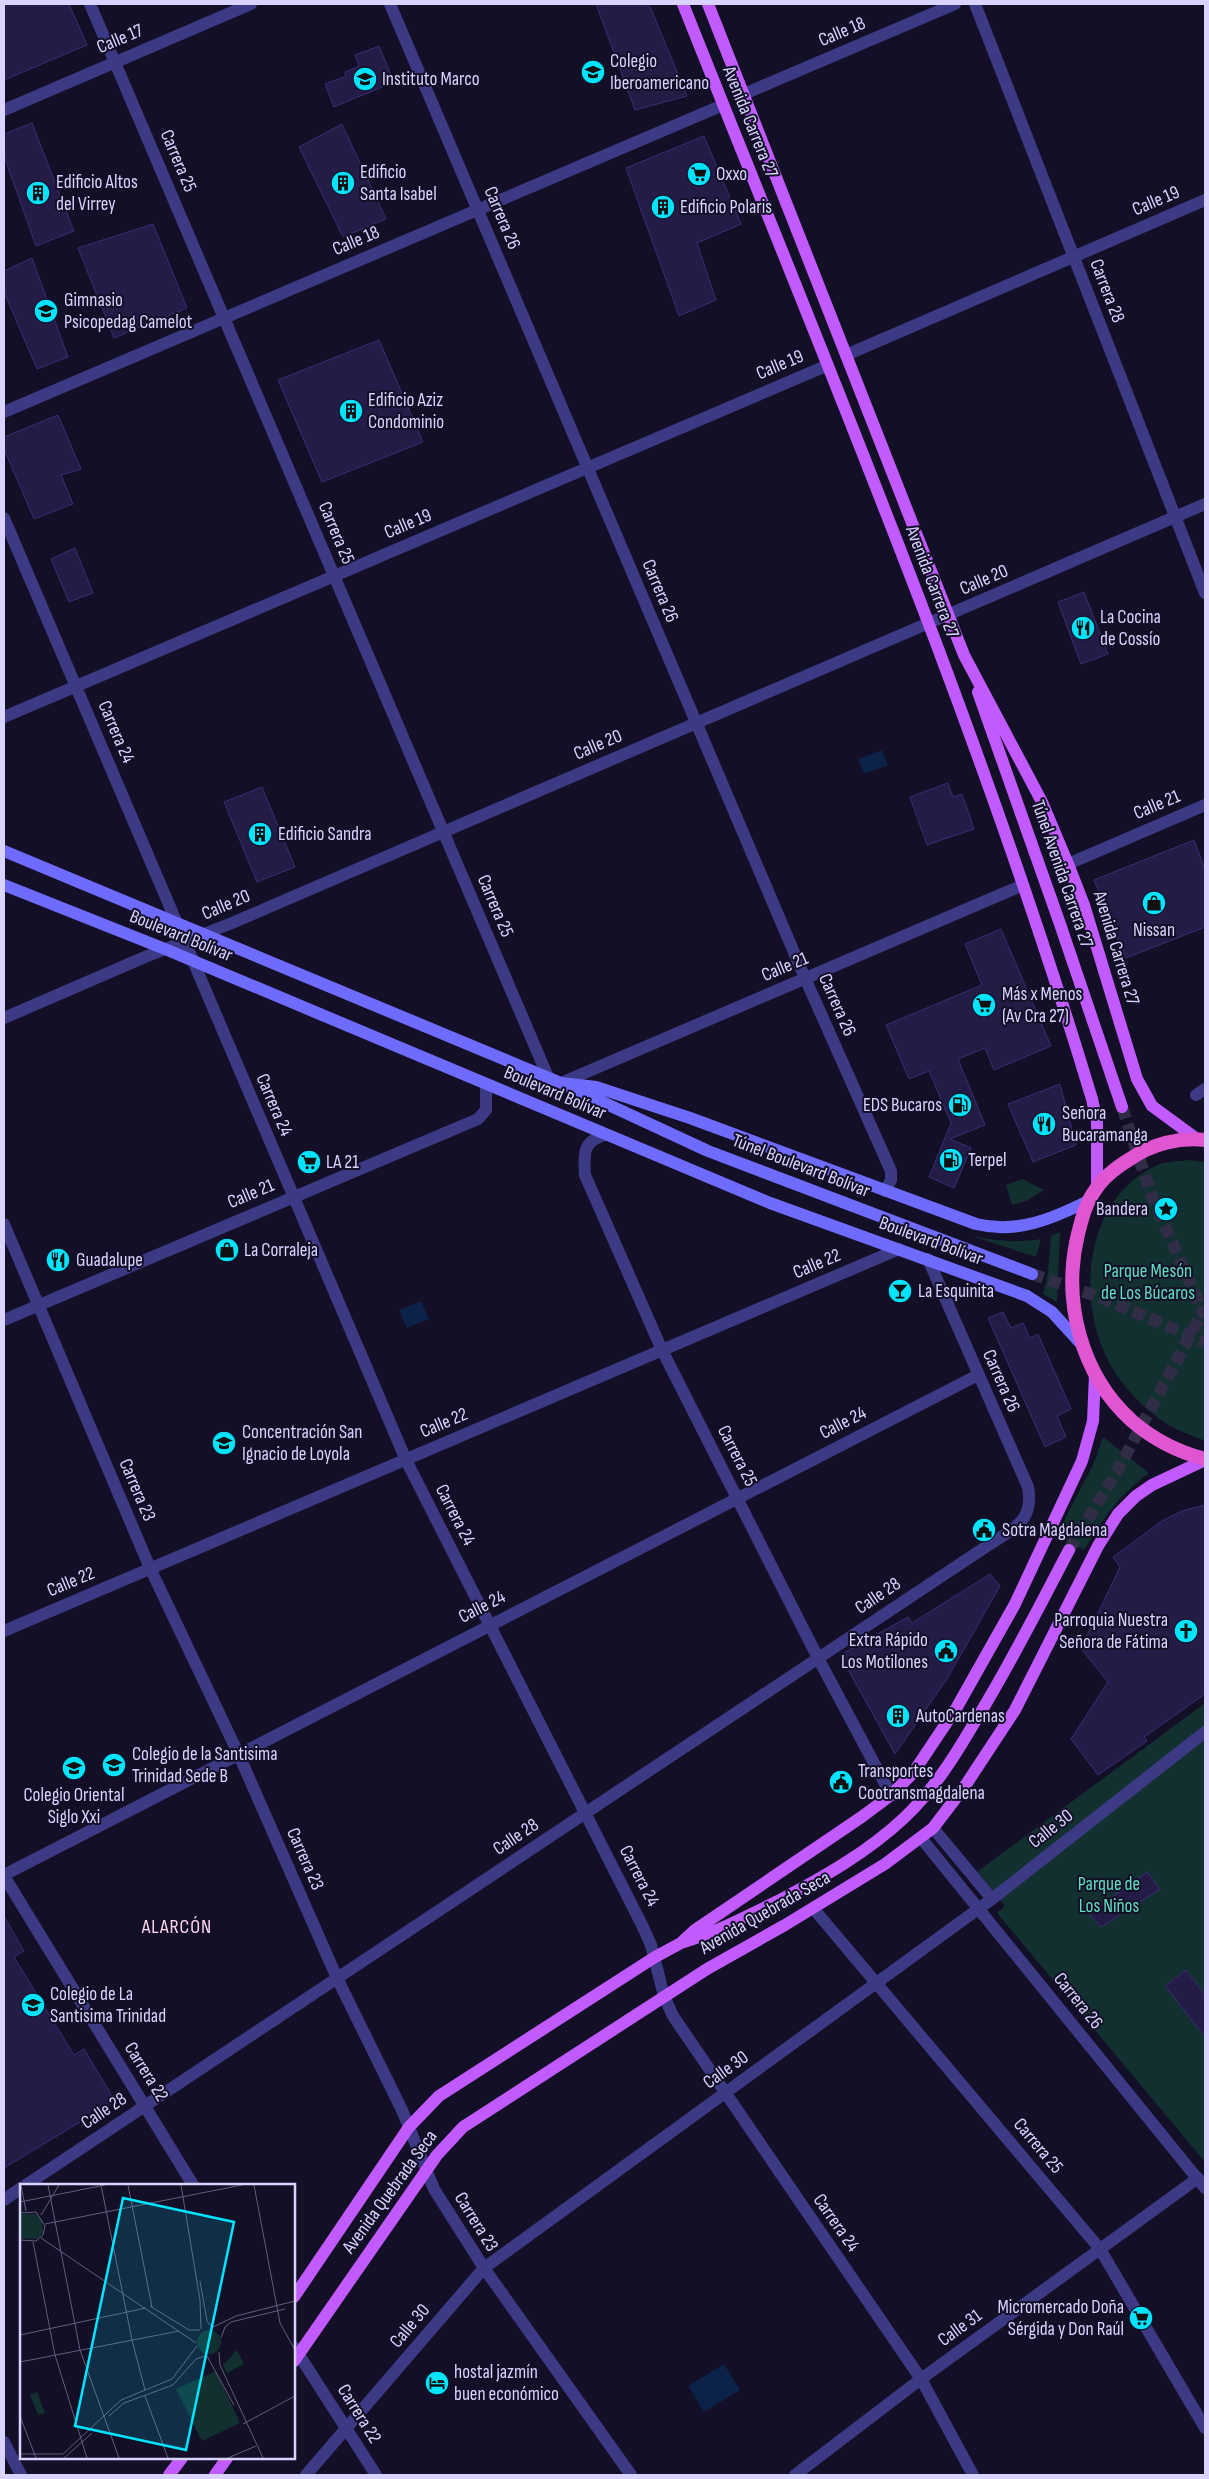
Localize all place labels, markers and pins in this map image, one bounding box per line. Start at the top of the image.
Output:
place label: Colegio Iberoamericano [610,50,709,95]
school or university icon: Colegio Iberoamericano [580,59,606,85]
school or university icon: Instituto Marco [352,66,378,92]
place label: Instituto Marco [382,68,480,91]
place label: Edificio Santa Isabel [360,161,437,206]
supermarket icon: Oxxo [686,161,712,187]
place label: Oxxo [716,163,747,186]
building icon: Edificio Santa Isabel [330,170,356,196]
place label: Edificio Altos del Virrey [56,171,138,216]
building icon: Edificio Altos del Virrey [25,180,51,206]
building icon: Edificio Polaris [650,194,676,220]
place label: Edificio Polaris [680,196,772,219]
place label: Gimnasio Psicopedag Camelot [64,289,193,334]
school or university icon: Gimnasio Psicopedag Camelot [33,298,59,324]
place label: Edificio Aziz Condominio [368,389,444,434]
building icon: Edificio Aziz Condominio [338,398,364,424]
place label: La Cocina de Cossío [1100,606,1161,651]
restaurant icon: La Cocina de Cossío [1070,615,1096,641]
building icon: Edificio Sandra [247,821,273,847]
place label: Edificio Sandra [278,823,371,846]
shop icon: Nissan [1141,890,1167,916]
place label: Nissan [1133,919,1175,942]
place label: Más x Menos (Av Cra 27) [1002,983,1083,1028]
supermarket icon: Más x Menos (Av Cra 27) [971,992,997,1018]
fuel station icon: EDS Bucaros [947,1092,973,1118]
place label: EDS Bucaros [863,1094,942,1117]
place label: Señora Bucaramanga [1062,1102,1148,1147]
restaurant icon: Señora Bucaramanga [1031,1111,1057,1137]
fuel station icon: Terpel [938,1147,964,1173]
supermarket icon: LA 21 [296,1149,322,1175]
place label: Terpel [968,1149,1007,1172]
place label: LA 21 [326,1151,359,1174]
place icon: Bandera [1153,1196,1179,1222]
place label: Bandera [1096,1198,1148,1221]
shop icon: La Corraleja [214,1237,240,1263]
place label: La Corraleja [244,1239,318,1262]
restaurant icon: Guadalupe [45,1247,71,1273]
place label: Guadalupe [76,1249,143,1272]
bar icon: La Esquinita [887,1278,913,1304]
place label: La Esquinita [918,1280,994,1303]
place label: Concentración San Ignacio de Loyola [242,1421,363,1466]
school or university icon: Concentración San Ignacio de Loyola [211,1430,237,1456]
public building icon: Sotra Magdalena [971,1517,997,1543]
place label: Sotra Magdalena [1002,1519,1107,1542]
place label: Parroquia Nuestra Señora de Fátima [1054,1609,1168,1654]
church icon: Parroquia Nuestra Señora de Fátima [1173,1618,1199,1644]
place label: Extra Rápido Los Motilones [841,1629,928,1674]
public building icon: Extra Rápido Los Motilones [933,1638,959,1664]
building icon: AutoCardenas [885,1703,911,1729]
place label: AutoCardenas [915,1705,1005,1728]
place label: Colegio de la Santisima Trinidad Sede B [132,1743,277,1788]
school or university icon: Colegio de la Santisima Trinidad Sede B [101,1752,127,1778]
school or university icon: Colegio Oriental Siglo Xxi [61,1755,87,1781]
place label: Transportes Cootransmagdalena [858,1760,985,1805]
public building icon: Transportes Cootransmagdalena [828,1769,854,1795]
place label: Colegio Oriental Siglo Xxi [24,1784,124,1829]
place label: Colegio de La Santisima Trinidad [50,1983,166,2028]
school or university icon: Colegio de La Santisima Trinidad [20,1992,46,2018]
place label: Micromercado Doña Sérgida y Don Raúl [998,2296,1124,2341]
supermarket icon: Micromercado Doña Sérgida y Don Raúl [1128,2305,1154,2331]
place label: hostal jazmín buen económico [454,2361,559,2406]
hotel icon: hostal jazmín buen económico [424,2370,450,2396]

